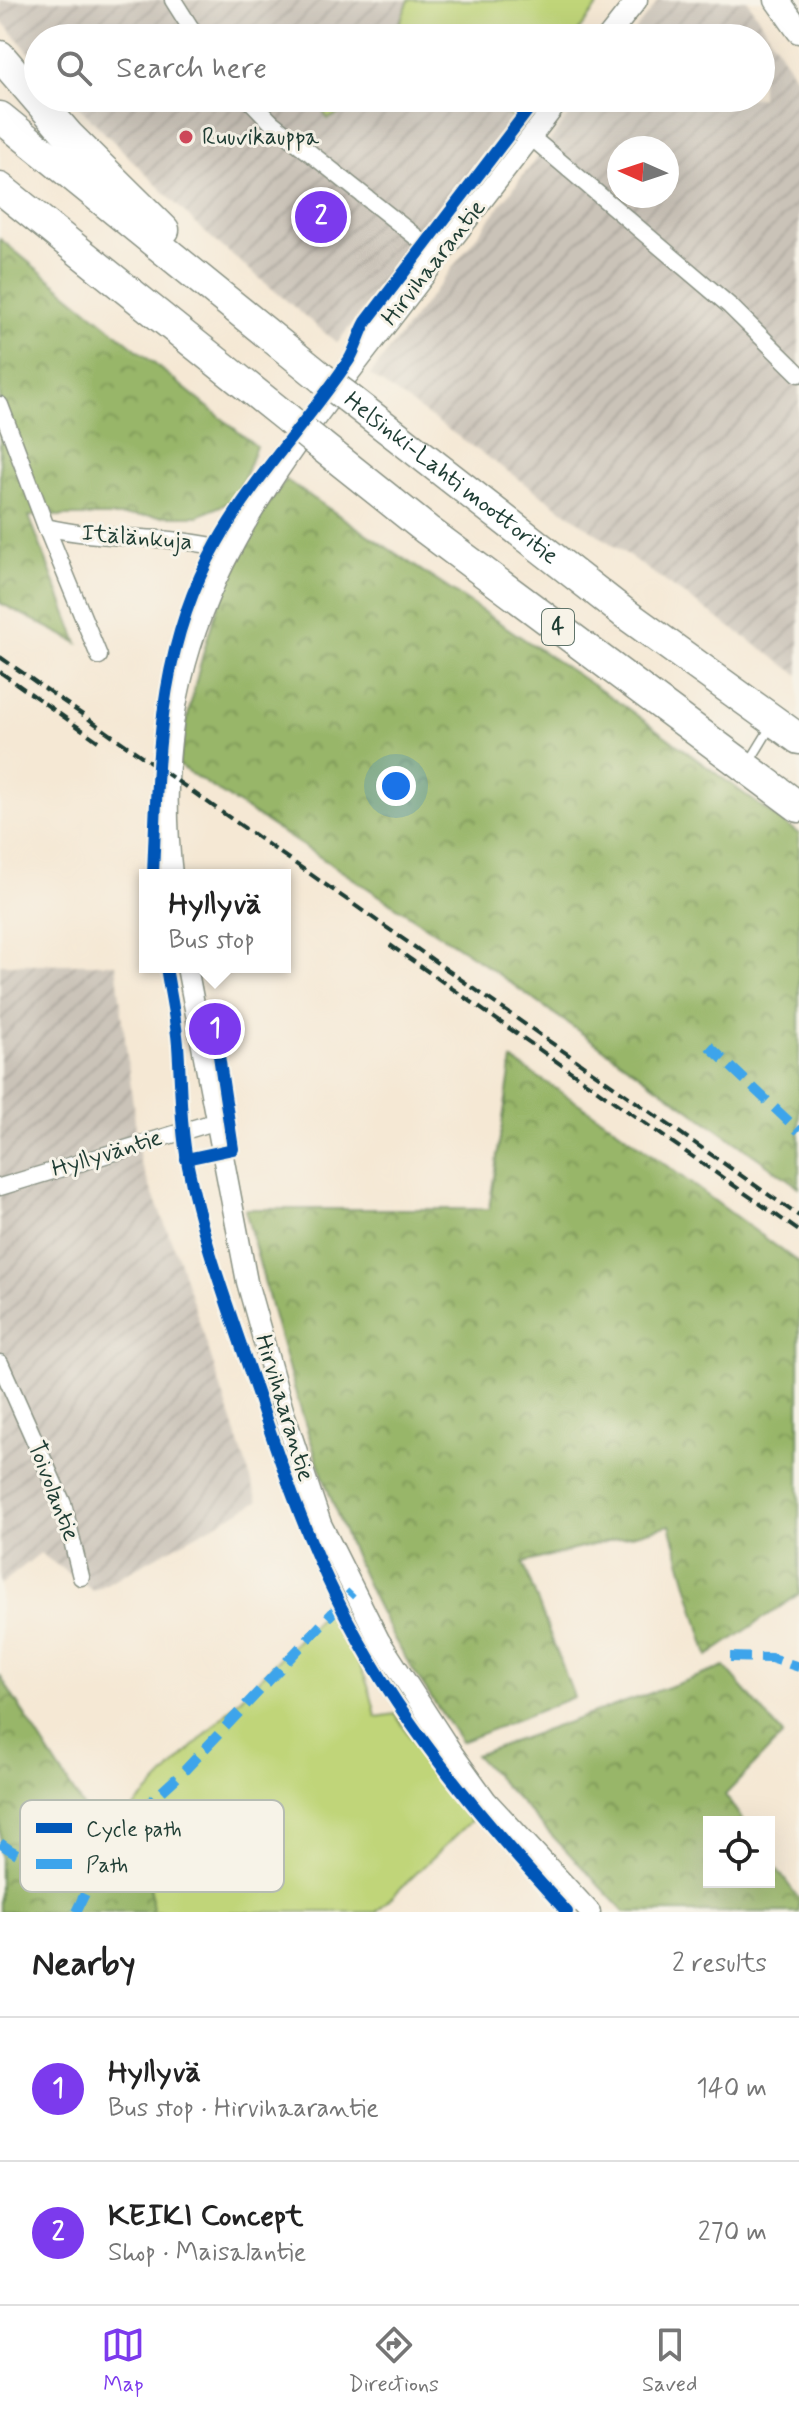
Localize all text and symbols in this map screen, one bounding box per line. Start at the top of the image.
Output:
search box [24,24,775,112]
icon: search [52,46,96,90]
text: Search here [116,49,267,88]
place label: Ruuvikauppa [202,122,320,153]
marker: Ruuvikauppa [177,128,195,146]
north arrow [607,136,679,208]
pin: 2 [295,187,347,247]
street label: Hirvihaarantie [375,193,493,332]
street label: Helsinki-Lahti moottoritie [337,385,565,572]
street label: Itälänkuja [80,518,194,558]
road number: 4 [542,609,574,645]
your location [376,766,416,806]
popup [139,869,291,973]
text: Hyllyvä [169,885,261,924]
text: Bus stop [169,924,255,958]
pin: 1 [189,999,241,1059]
street label: Hyllyväntie [48,1123,166,1185]
street label: Hirvihaarantie [247,1331,321,1485]
street label: Toivolantie [20,1436,86,1546]
legend [20,1800,284,1892]
text: Cycle path [86,1816,182,1844]
map controls [703,1816,775,1888]
button: locate [703,1816,775,1888]
text: Path [86,1852,128,1880]
text: Nearby [32,1942,136,1987]
text: 2 results [672,1947,767,1981]
text: Hyllyvä [108,2053,201,2092]
text: 1 [52,2072,64,2106]
text: 140 m [696,2072,767,2106]
text: Bus stop · Hirvihaarantie [108,2092,379,2126]
text: KEIKI Concept [108,2197,303,2236]
text: 2 [52,2216,64,2250]
text: 270 m [698,2216,767,2250]
text: Shop · Maisalantie [108,2236,306,2270]
tab: Map [101,2323,145,2399]
tab: Directions [348,2323,439,2399]
tab: Saved [642,2323,697,2399]

